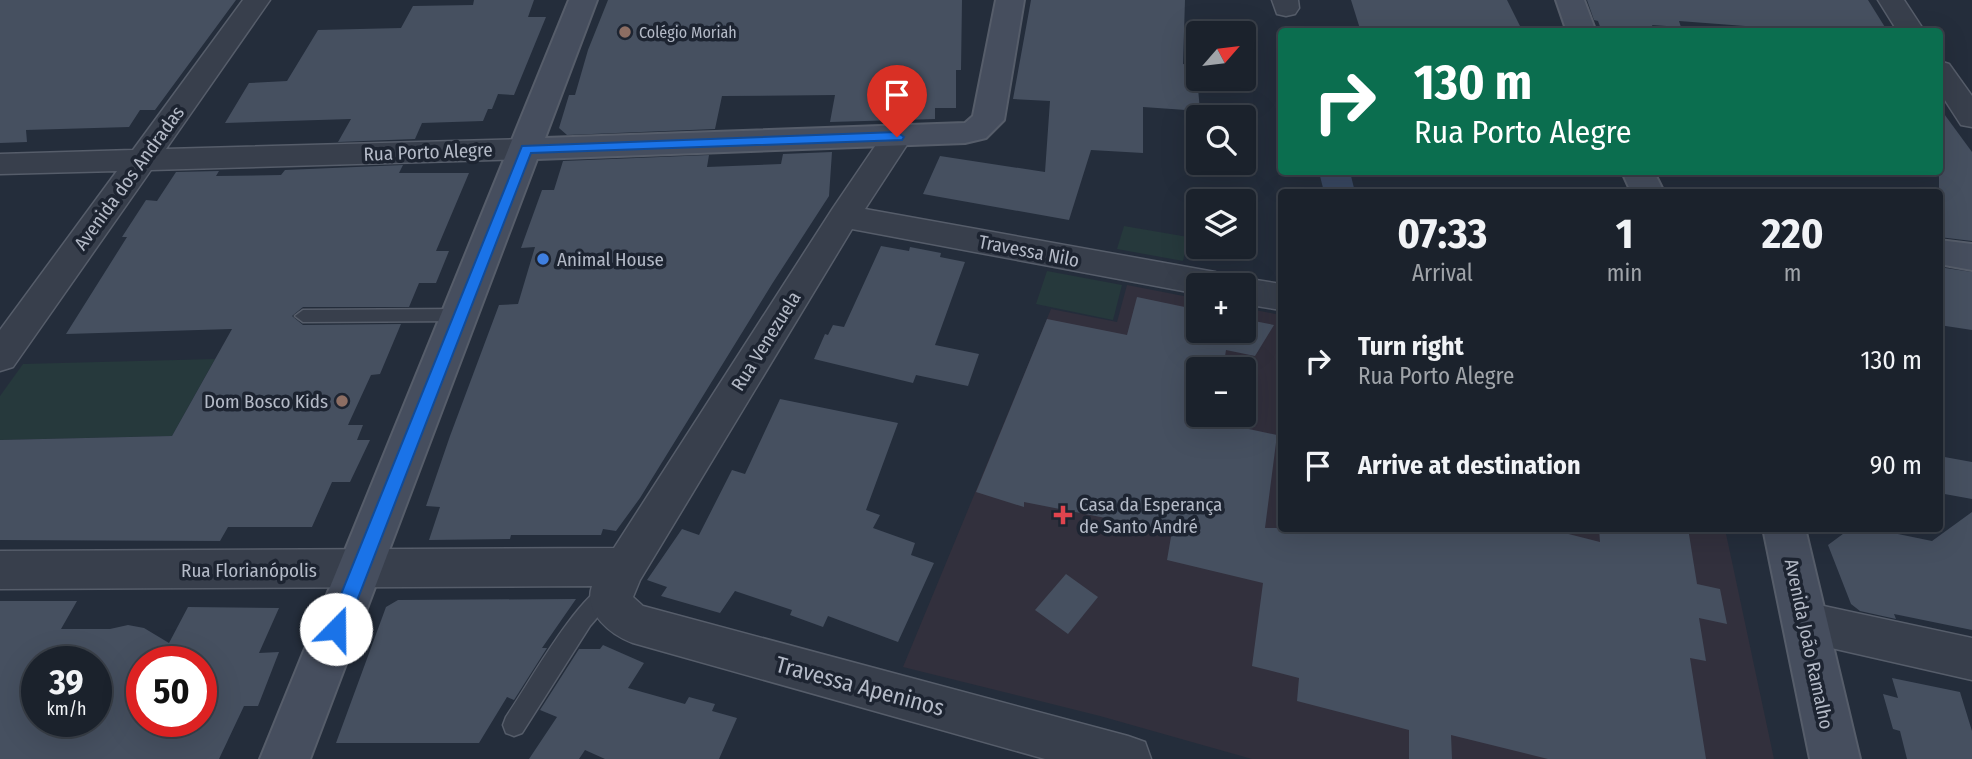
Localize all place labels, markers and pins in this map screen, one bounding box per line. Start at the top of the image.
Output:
place label: Colégio Moriah [639,23,737,42]
marker: Colégio Moriah [617,24,633,40]
pin [867,65,927,137]
place label: Animal House [557,248,664,271]
marker: Animal House [535,251,551,267]
place label: Dom Bosco Kids [204,390,328,413]
marker: Dom Bosco Kids [334,393,350,409]
place label: Casa da Esperança de Santo André [1079,493,1222,538]
marker: Casa da Esperança de Santo André [1053,505,1073,525]

